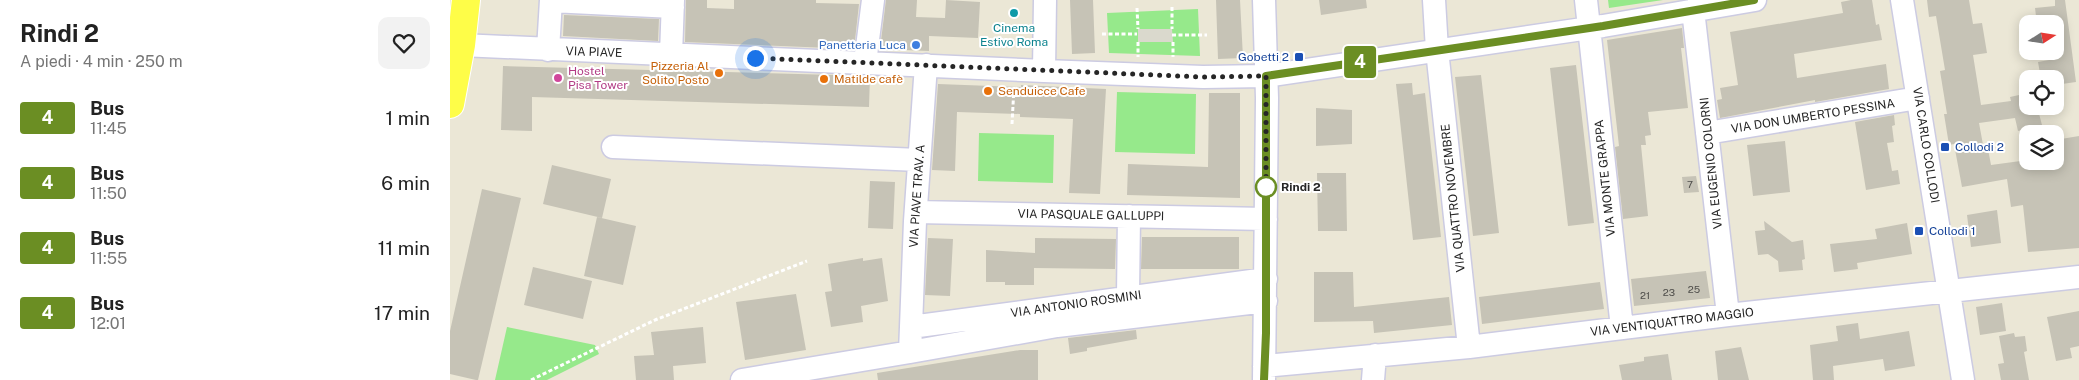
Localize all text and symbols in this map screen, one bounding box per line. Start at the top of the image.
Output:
marker: Cinema Estivo Roma [1008,7,1020,19]
north arrow [2019,15,2064,60]
map controls [2019,15,2064,170]
button: heart [378,17,430,69]
text: Rindi 2 [20,19,99,47]
place label: Cinema Estivo Roma [980,21,1048,49]
place label: Panetteria Luca [819,38,906,52]
marker: Panetteria Luca [910,39,922,51]
street label: VIA PIAVE [565,44,623,60]
your location [743,46,768,71]
line badge: 4 [1344,46,1376,78]
place label: Gobetti 2 [1238,50,1289,64]
marker: Gobetti 2 [1293,51,1305,63]
text: 4 [1354,51,1366,72]
text: A piedi · 4 min · 250 m [20,52,182,71]
place label: Pizzeria Al Solito Posto [642,59,709,87]
place label: Hostel Pisa Tower [568,64,628,92]
marker: Pizzeria Al Solito Posto [713,67,725,79]
button: locate [2019,70,2064,115]
marker: Hostel Pisa Tower [552,72,564,84]
place label: Matilde cafè [834,72,903,86]
marker: Matilde cafè [818,73,830,85]
place label: Senduicce Cafe [998,84,1086,98]
marker: Senduicce Cafe [982,85,994,97]
street label: VIA CARLO COLLODI [1910,86,1942,204]
street label: VIA EUGENIO COLORNI [1697,96,1725,230]
street label: VIA DON UMBERTO PESSINA [1730,96,1896,136]
text: Bus [90,97,124,119]
text: 4 [42,107,53,128]
text: 1 min [385,107,430,129]
street label: VIA MONTE GRAPPA [1592,118,1618,237]
text: 11:45 [90,119,127,138]
street label: VIA QUATTRO NOVEMBRE [1438,123,1468,273]
button: layers [2019,125,2064,170]
place label: Collodi 2 [1955,140,2004,154]
marker: Collodi 2 [1939,141,1951,153]
street label: VIA PIAVE TRAV. A [906,143,928,248]
text: Bus [90,162,124,184]
text: 4 [42,172,53,193]
text: 6 min [381,172,430,194]
marker: Rindi 2 [1255,176,1277,198]
house number: 7 [1687,178,1693,190]
place label: Rindi 2 [1281,180,1321,194]
text: 11:50 [90,184,127,203]
street label: VIA PASQUALE GALLUPPI [1018,207,1164,223]
place label: Collodi 1 [1929,224,1976,238]
marker: Collodi 1 [1913,225,1925,237]
text: Bus [90,227,124,249]
text: 4 [42,237,53,258]
text: 11 min [378,237,430,259]
text: 11:55 [90,249,127,268]
house number: 25 [1688,283,1700,295]
house number: 23 [1663,286,1675,298]
street label: VIA ANTONIO ROSMINI [1010,288,1142,320]
house number: 21 [1640,289,1650,301]
text: Bus [90,292,124,314]
text: 4 [42,302,53,323]
text: 17 min [374,302,430,324]
street label: VIA VENTIQUATTRO MAGGIO [1589,305,1755,339]
text: 12:01 [90,314,126,333]

